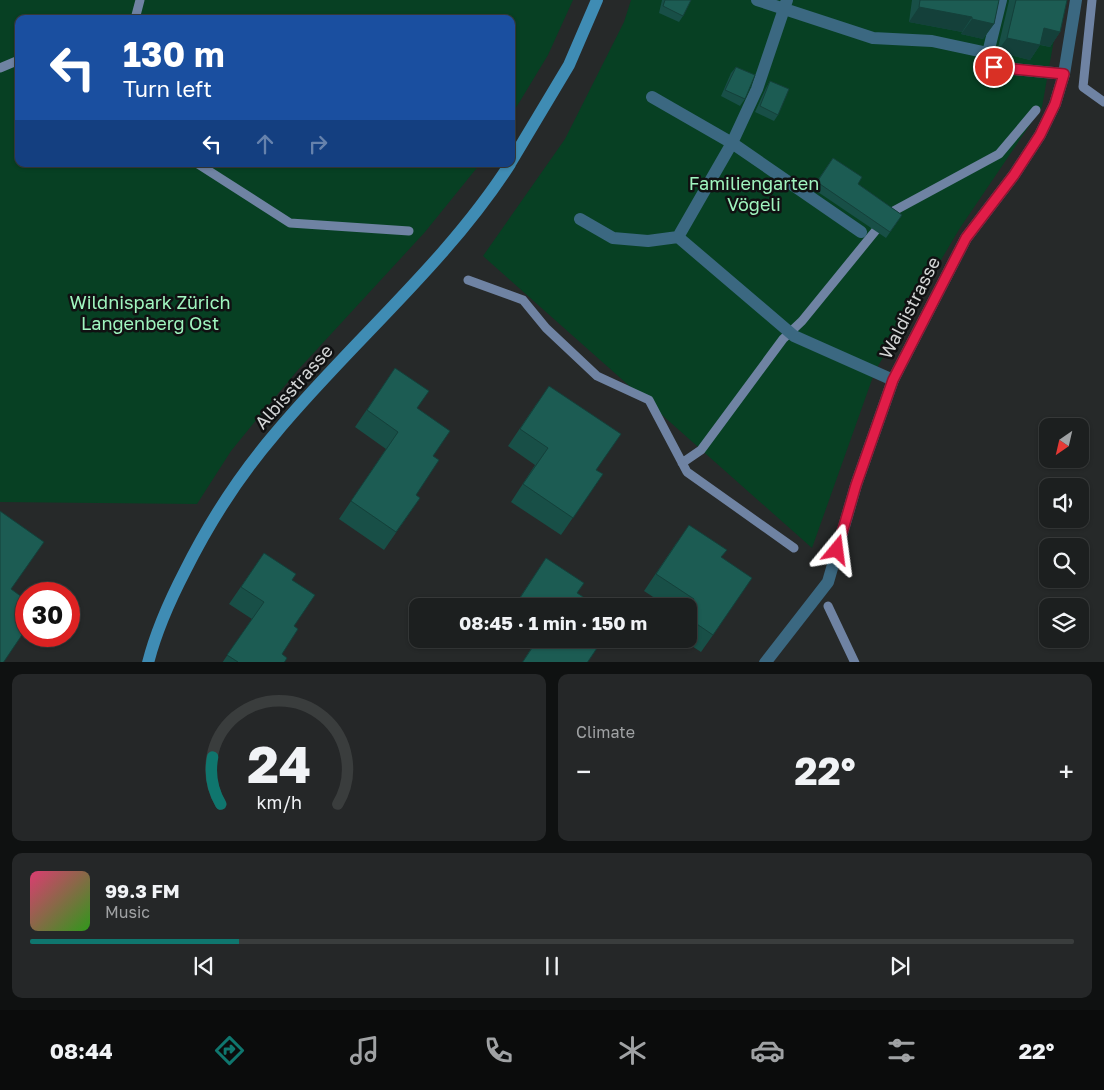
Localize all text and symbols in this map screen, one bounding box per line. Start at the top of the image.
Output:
text: 130 m [123,33,225,75]
icon: left [40,35,105,100]
pin [973,46,1015,88]
icon: arrive [980,53,1008,81]
text: Turn left [123,75,212,102]
icon: left [198,130,226,158]
icon: ahead [251,130,279,158]
icon: right [304,130,332,158]
park label: Familiengarten Vögeli [689,172,819,215]
street label: Waldistrasse [874,253,944,362]
park label: Wildnispark Zürich Langenberg Ost [69,291,231,334]
street label: Albisstrasse [250,340,337,433]
north arrow [1039,418,1089,468]
map controls [1039,418,1089,648]
button: sound [1039,478,1089,528]
position arrow [810,523,862,575]
button: search [1039,538,1089,588]
speed limit sign: 30 [15,582,80,647]
button: layers [1039,598,1089,648]
text: 08:45 · 1 min · 150 m [459,611,647,634]
text: Climate [576,722,635,742]
text: 24 [247,732,311,794]
text: 22° [794,748,856,793]
text: − [576,755,591,788]
text: + [1059,755,1074,788]
text: km/h [256,791,302,813]
text: 99.3 FM [105,879,180,902]
text: Music [105,902,150,922]
icon: previous [190,952,218,980]
icon: pause [538,952,566,980]
icon: next [886,952,914,980]
icon: directions [212,1033,247,1068]
icon: music [347,1033,382,1068]
icon: phone [481,1033,516,1068]
icon: climate [615,1033,650,1068]
icon: car [750,1033,785,1068]
icon: filters [884,1033,919,1068]
text: 08:44 [50,1037,113,1064]
text: 22° [1019,1037,1054,1064]

